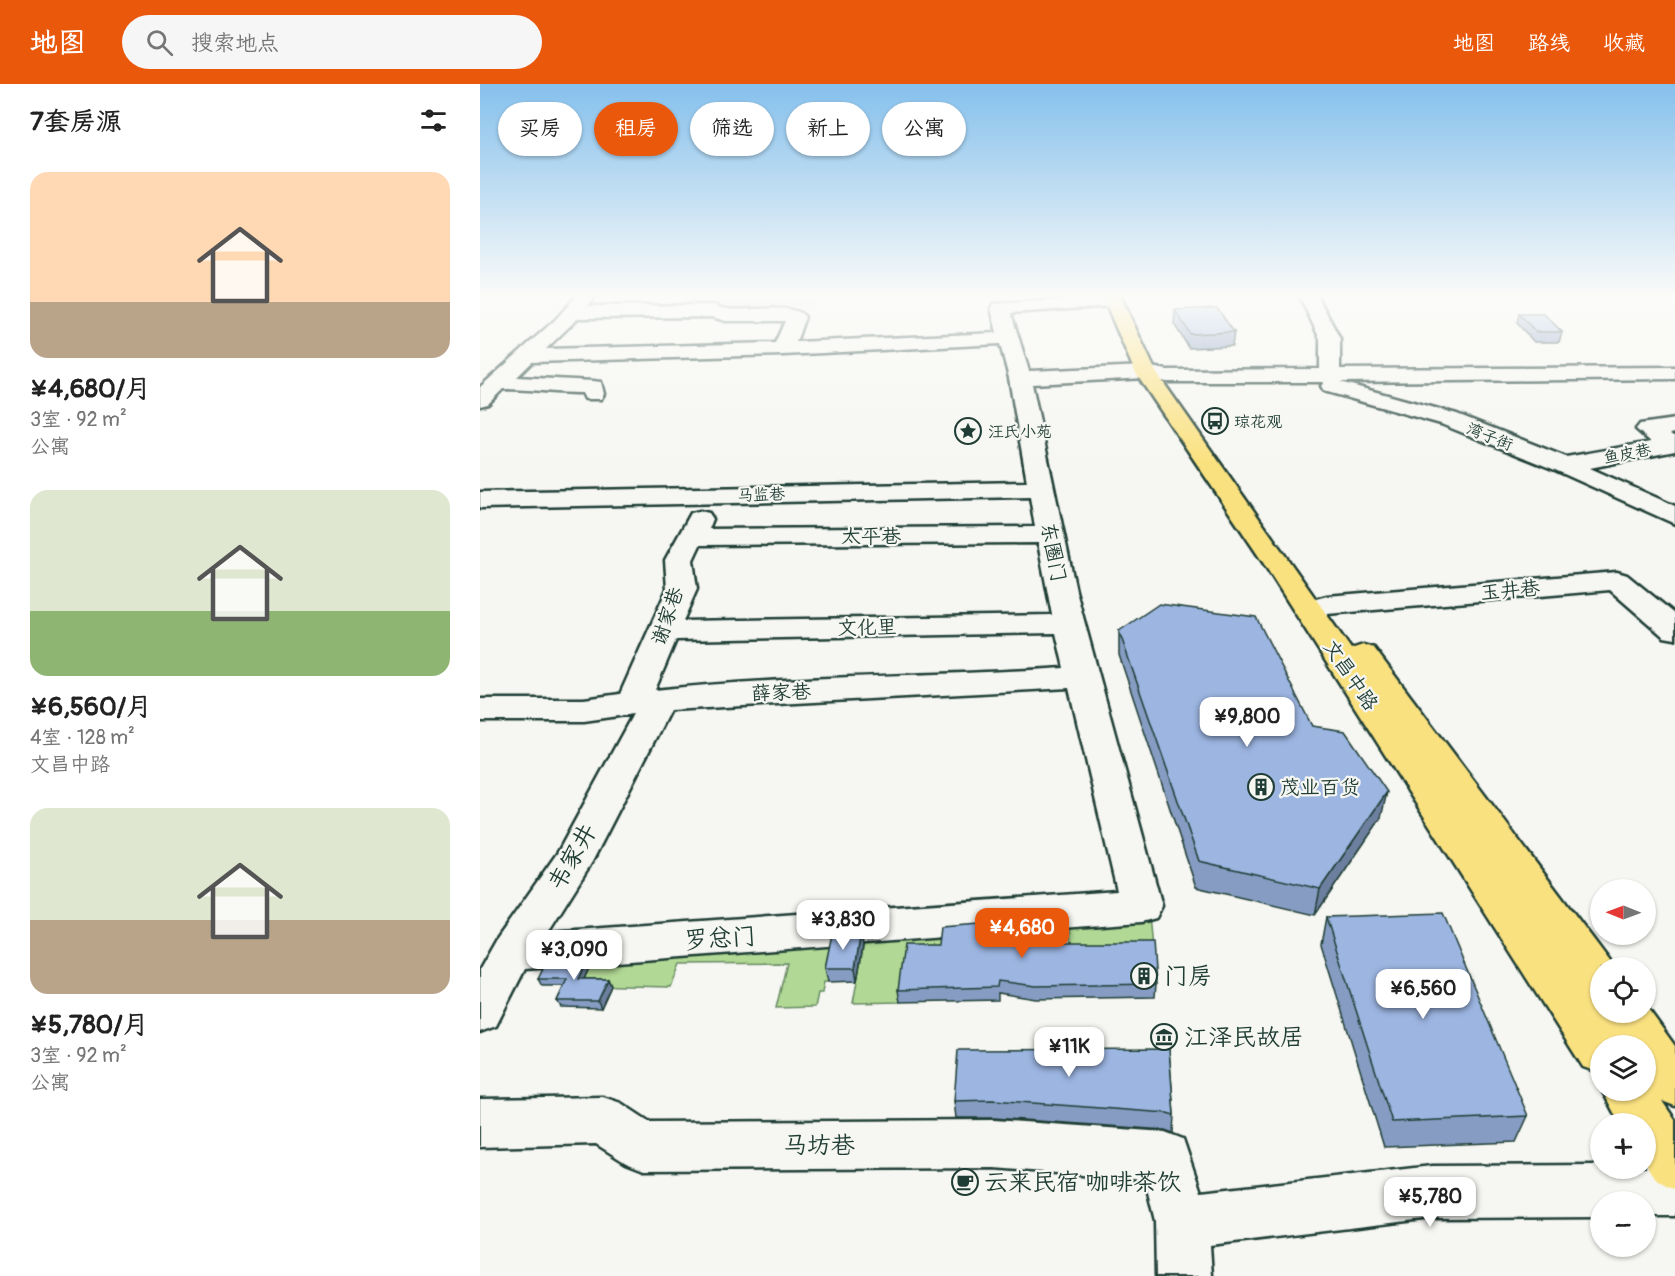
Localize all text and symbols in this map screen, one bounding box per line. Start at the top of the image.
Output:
search box [122,15,542,69]
text: 地图 [30,26,86,61]
icon: search [143,26,176,59]
text: 搜索地点 [191,29,279,57]
text: 地图 [1453,30,1495,57]
text: 路线 [1528,30,1570,57]
text: 收藏 [1603,30,1645,57]
chip: 买房 [498,102,582,156]
chip: 租房 [594,102,678,156]
chip: 筛选 [690,102,774,156]
chip: 新上 [786,102,870,156]
chip: 公寓 [882,102,966,156]
icon: filters [417,104,450,137]
text: 7套房源 [30,106,122,138]
icon: home [186,211,294,319]
text: ¥4,680/月 [30,373,151,405]
bus stop icon: 琼花观 [1200,406,1230,436]
text: 3室 · 92 m² [30,407,127,432]
place label: 琼花观 [1234,412,1282,432]
place icon: 汪氏小苑 [953,416,983,446]
street label: 湾子街 [1464,419,1516,455]
place label: 汪氏小苑 [988,422,1052,442]
text: 公寓 [30,434,70,459]
street label: 鱼皮巷 [1602,440,1653,468]
street label: 马监巷 [737,484,785,506]
street label: 东圈门 [1036,520,1072,584]
street label: 太平巷 [841,524,902,549]
icon: home [186,529,294,637]
street label: 玉井巷 [1479,575,1542,606]
street label: 谢家巷 [646,583,689,649]
street label: 文化里 [837,614,897,641]
street label: 文昌中路 [1318,635,1384,716]
street label: 薛家巷 [751,679,812,706]
text: ¥6,560/月 [30,691,152,723]
pin: ¥9,800 [1198,697,1296,748]
text: ¥9,800 [1214,704,1280,729]
text: 4室 · 128 m² [30,725,135,750]
text: 文昌中路 [30,752,110,777]
building icon: 茂业百货 [1246,772,1276,802]
place label: 茂业百货 [1280,775,1360,800]
street label: 韦家井 [542,819,603,896]
icon: home [186,847,294,955]
north arrow [1590,879,1656,945]
map controls [1590,879,1656,1257]
pin: ¥3,830 [794,900,892,951]
text: ¥3,830 [810,907,876,932]
pin: ¥4,680 [973,908,1071,959]
text: ¥4,680 [989,915,1055,940]
street label: 罗总门 [683,922,757,955]
pin: ¥3,090 [525,930,623,981]
text: ¥3,090 [540,937,608,962]
button: locate [1590,957,1656,1023]
building icon: 门房 [1129,961,1159,991]
place label: 门房 [1164,962,1212,991]
pin: ¥6,560 [1374,969,1472,1020]
text: ¥6,560 [1390,976,1456,1001]
text: ¥5,780/月 [30,1009,149,1041]
museum icon: 江泽民故居 [1149,1022,1179,1052]
place label: 江泽民故居 [1184,1023,1304,1052]
pin: ¥11K [1033,1027,1105,1078]
text: ¥11K [1048,1034,1090,1059]
button: layers [1590,1035,1656,1101]
text: 3室 · 92 m² [30,1043,127,1068]
text: 公寓 [30,1070,70,1095]
button: + [1590,1113,1656,1179]
street label: 马坊巷 [783,1131,855,1160]
cafe icon: 云来民宿 咖啡茶饮 [950,1167,980,1197]
place label: 云来民宿 咖啡茶饮 [984,1168,1181,1197]
pin: ¥5,780 [1381,1177,1479,1228]
text: ¥5,780 [1398,1184,1462,1209]
button: − [1590,1191,1656,1257]

